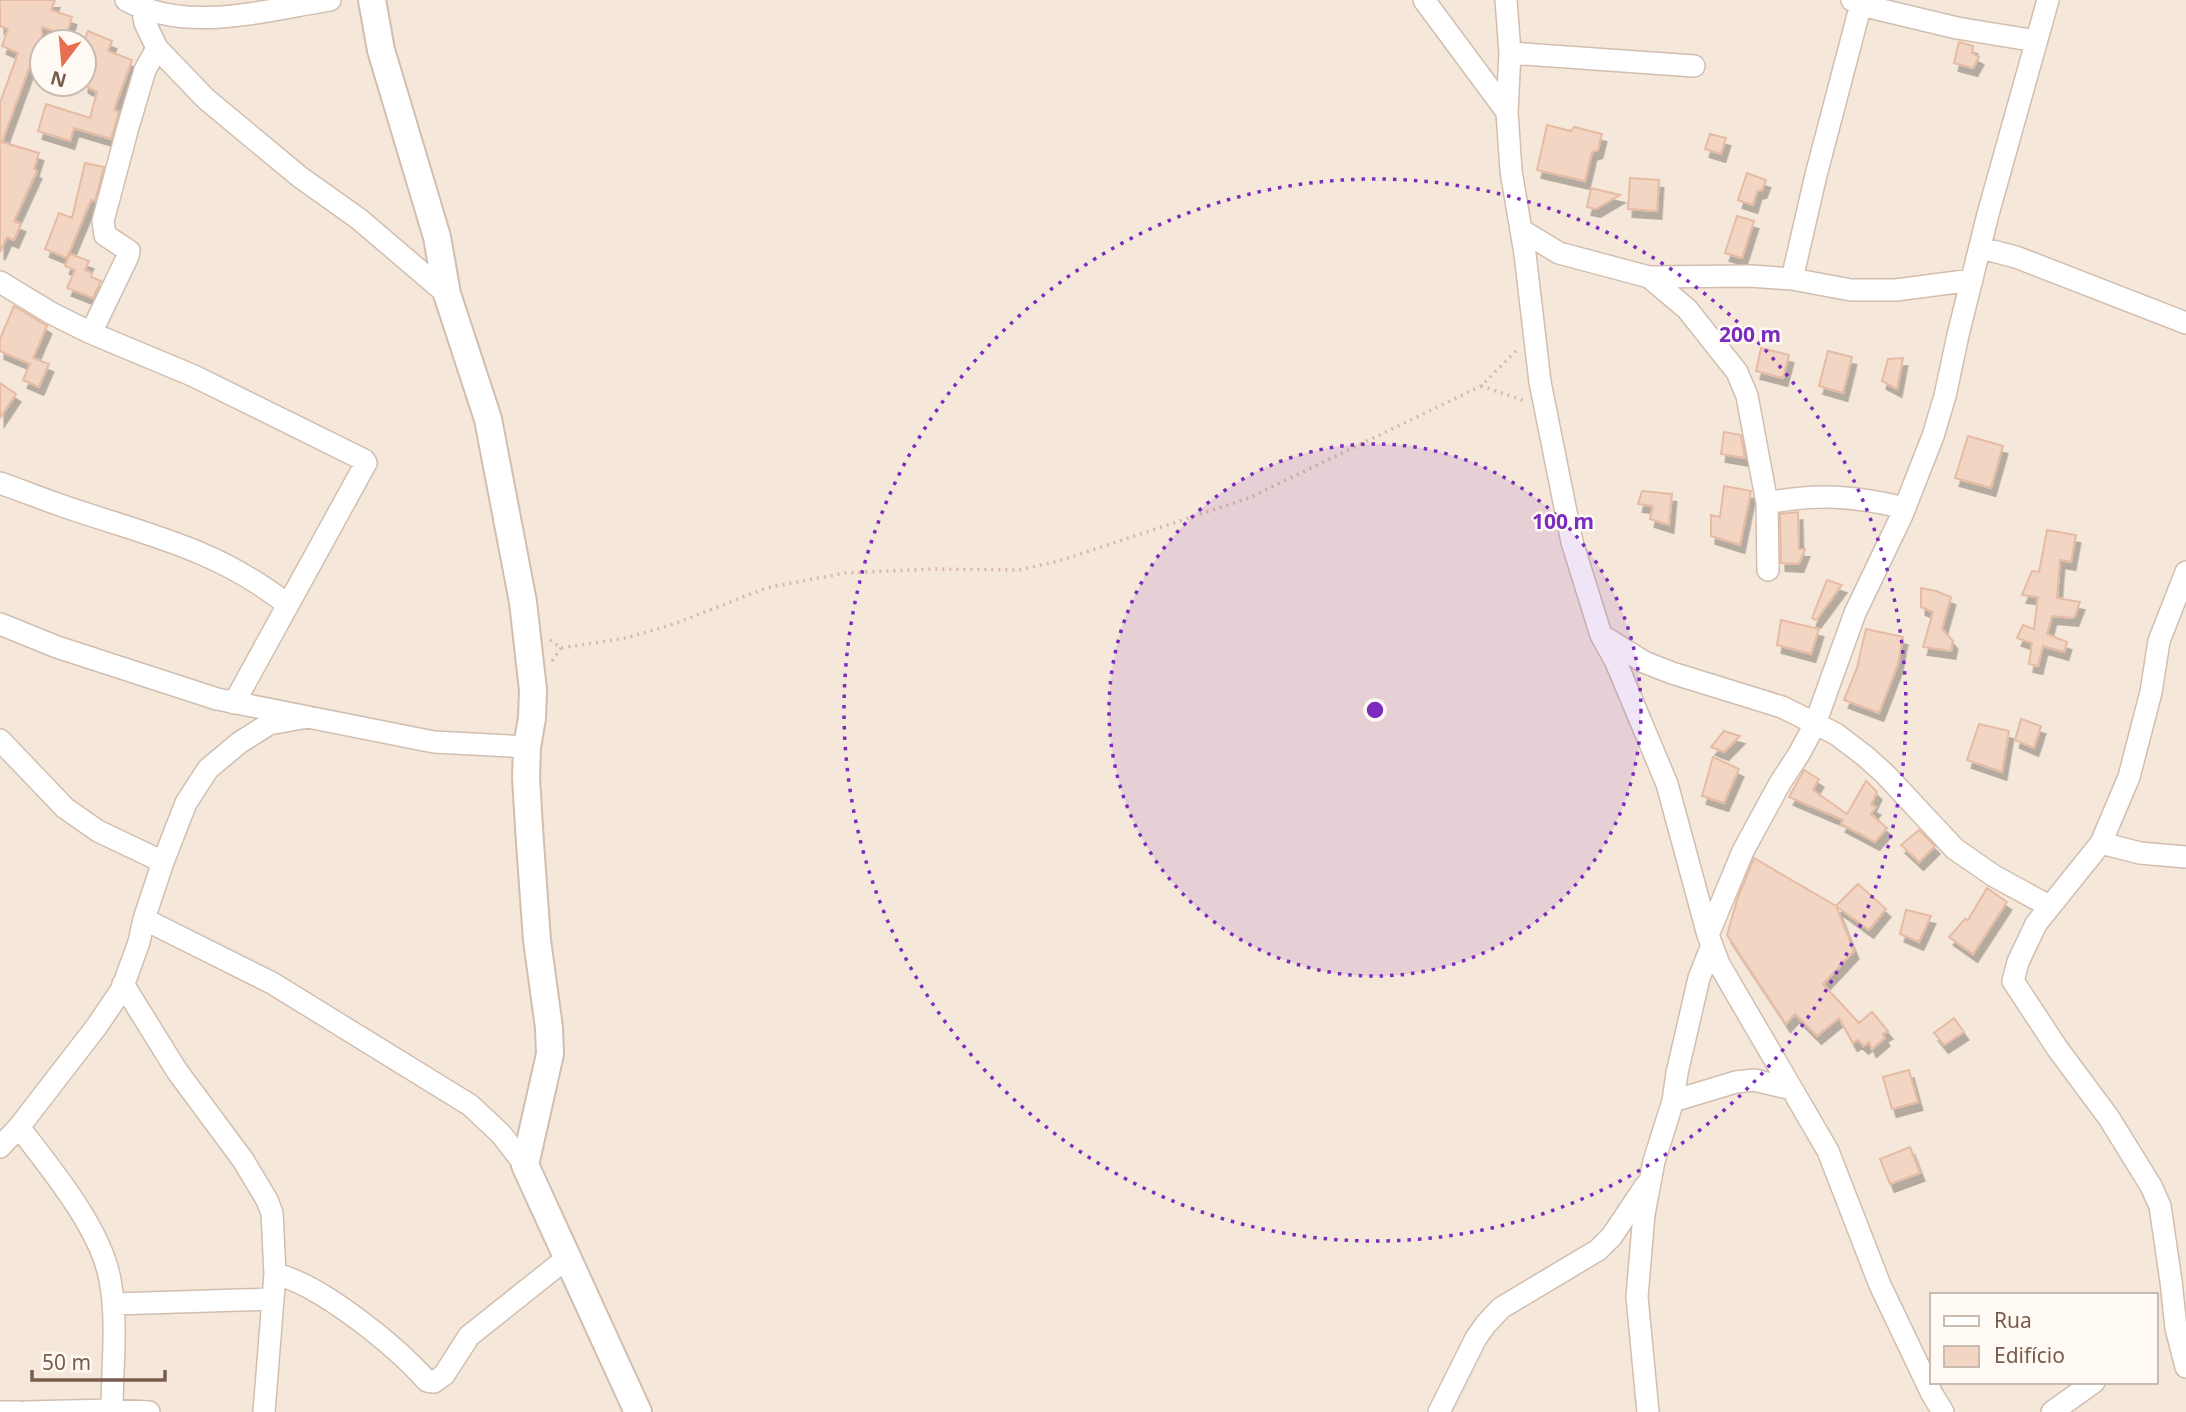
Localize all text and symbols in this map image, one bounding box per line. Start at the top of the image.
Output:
north arrow [28,28,98,98]
text: N [47,65,69,94]
text: 200 m [1719,320,1781,348]
text: 100 m [1532,507,1594,535]
centre of rings [1363,698,1387,722]
legend [1930,1293,2158,1384]
text: Rua [1994,1306,2032,1334]
scale bar [32,1338,164,1382]
text: Edifício [1994,1341,2065,1369]
text: 50 m [42,1348,91,1376]

